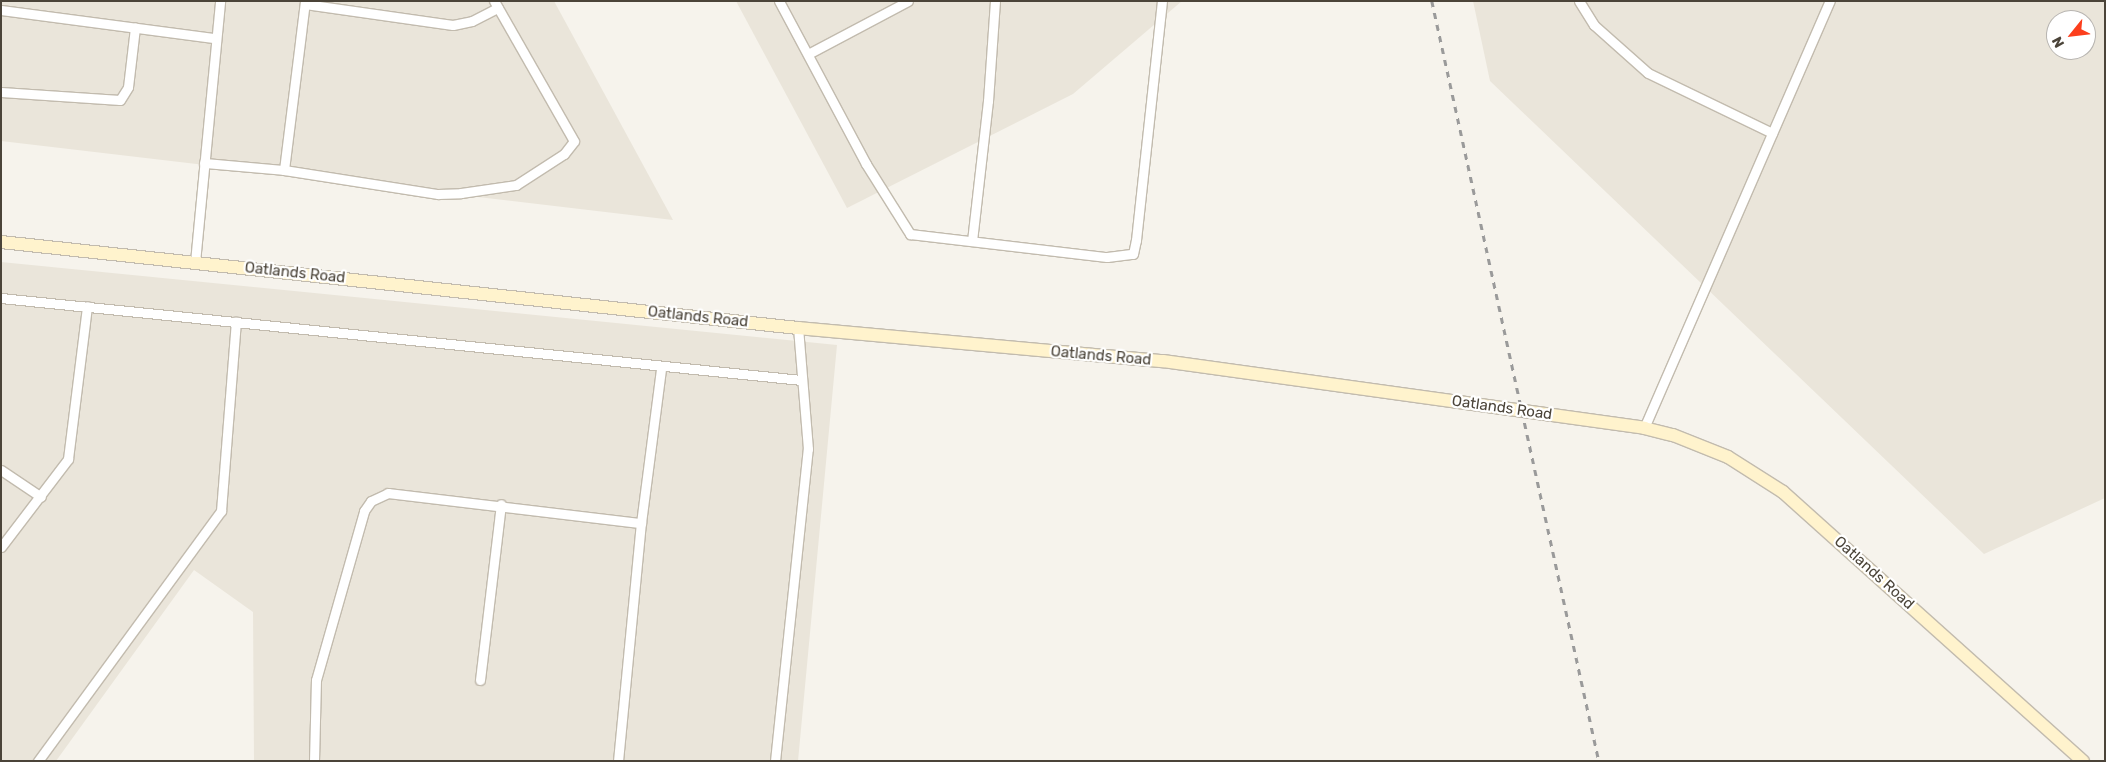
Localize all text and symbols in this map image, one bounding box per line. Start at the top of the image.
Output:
north arrow [2046,10,2096,60]
text: N [2048,34,2068,51]
street label: Oatlands Road [244,259,346,287]
street label: Oatlands Road [647,303,749,331]
street label: Oatlands Road [1050,343,1152,369]
street label: Oatlands Road [1451,392,1553,424]
street label: Oatlands Road [1830,533,1918,613]

